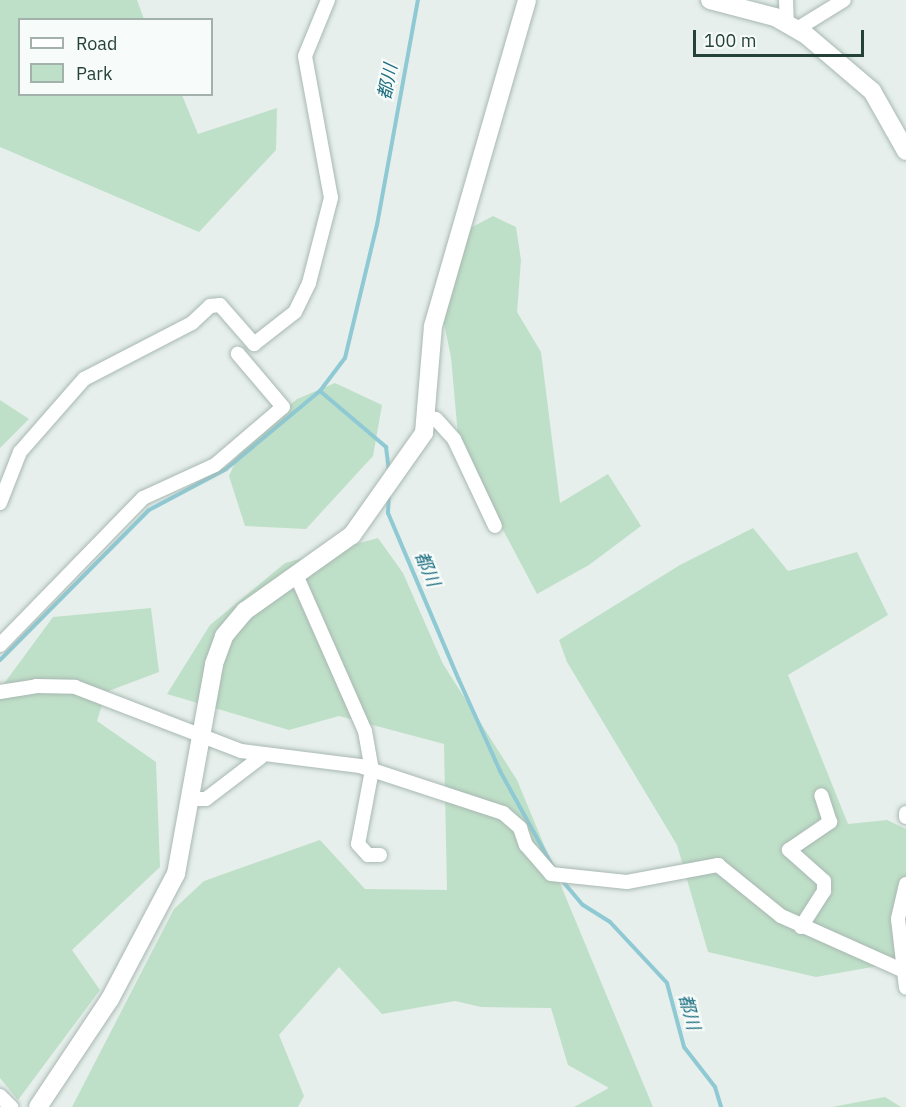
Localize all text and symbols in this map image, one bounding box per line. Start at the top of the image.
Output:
legend [18,18,213,96]
scale bar [696,18,867,56]
text: 100 m [704,29,756,52]
text: Road [76,32,117,55]
text: Park [76,62,112,85]
water label: 都川 [374,62,402,102]
water label: 都川 [410,548,444,590]
water label: 都川 [674,992,704,1032]

